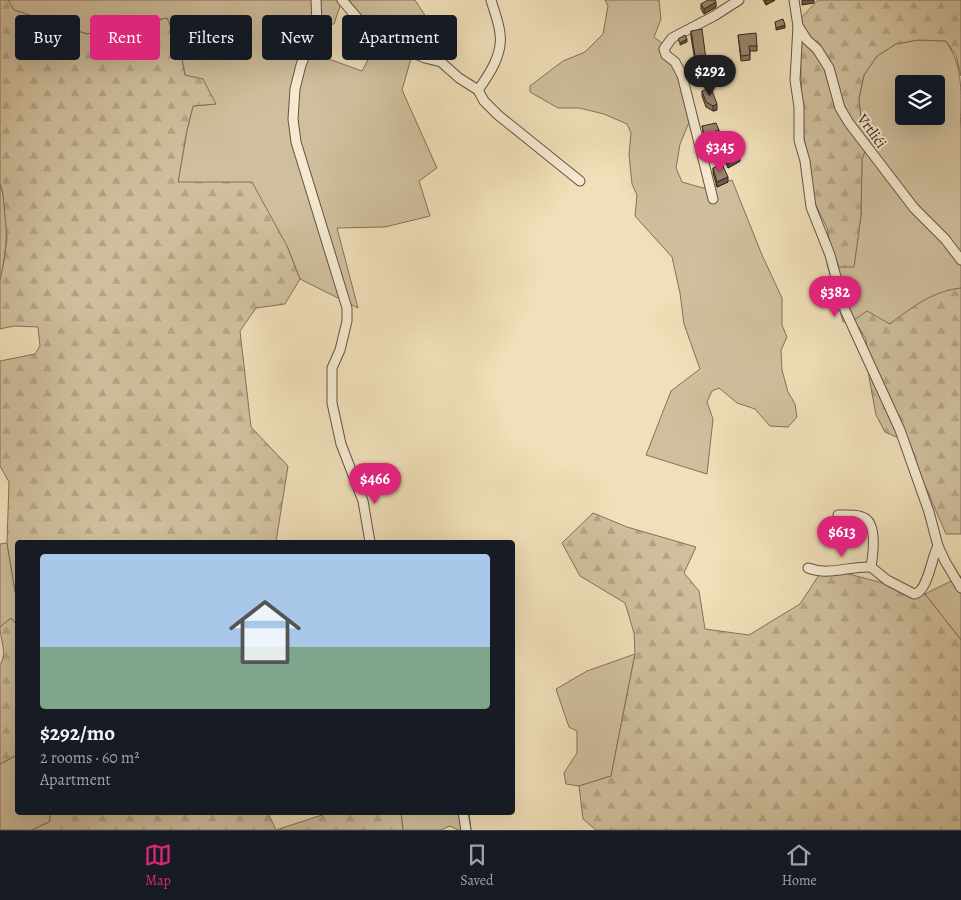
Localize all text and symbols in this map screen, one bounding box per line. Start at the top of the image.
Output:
chip: Buy [15,15,80,60]
chip: Rent [90,15,160,60]
chip: Filters [170,15,252,60]
chip: New [262,15,332,60]
chip: Apartment [342,15,457,60]
pin: $292 [680,54,740,97]
text: $292 [695,60,725,82]
map controls [895,75,945,125]
button: layers [895,75,945,125]
street label: Vrtlići [852,109,891,152]
pin: $345 [690,130,750,173]
text: $345 [706,136,734,158]
pin: $382 [805,276,865,318]
text: $382 [820,281,850,303]
pin: $466 [345,462,405,505]
text: $466 [360,468,390,490]
pin: $613 [812,516,872,558]
text: $613 [828,521,856,543]
icon: home [220,587,310,677]
text: $292/mo [40,719,115,747]
text: 2 rooms · 60 m² [40,747,140,769]
text: Apartment [40,769,111,791]
tab: Map [144,841,172,890]
tab: Saved [460,841,494,890]
tab: Home [782,841,817,890]

